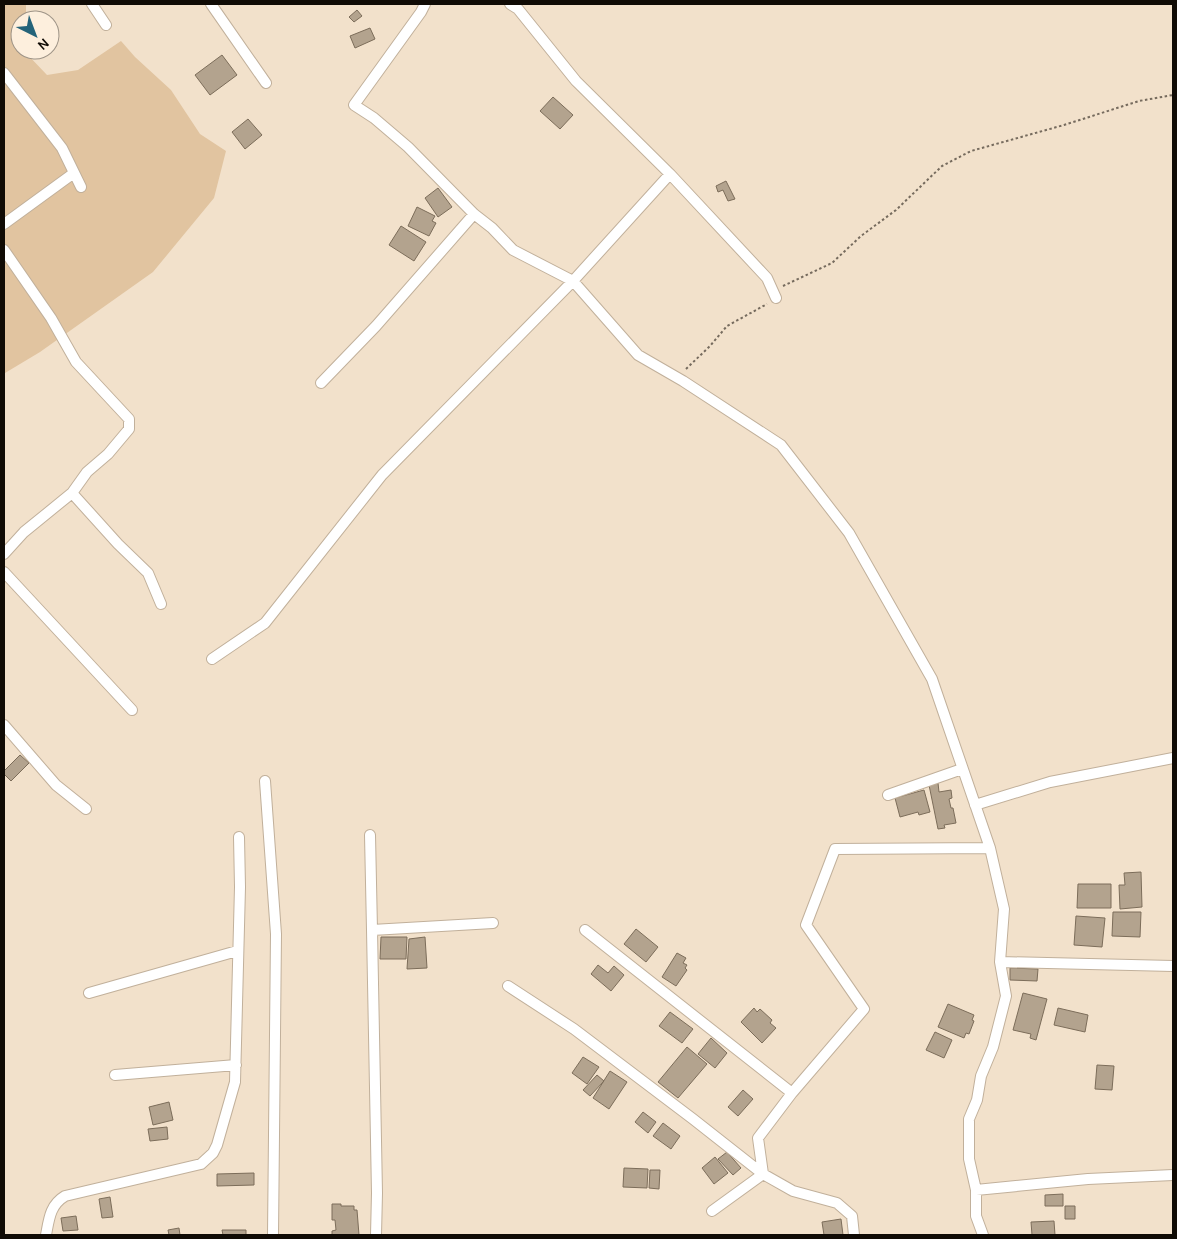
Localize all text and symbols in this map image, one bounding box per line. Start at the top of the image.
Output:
north arrow [10,10,60,60]
text: N [34,35,53,54]

